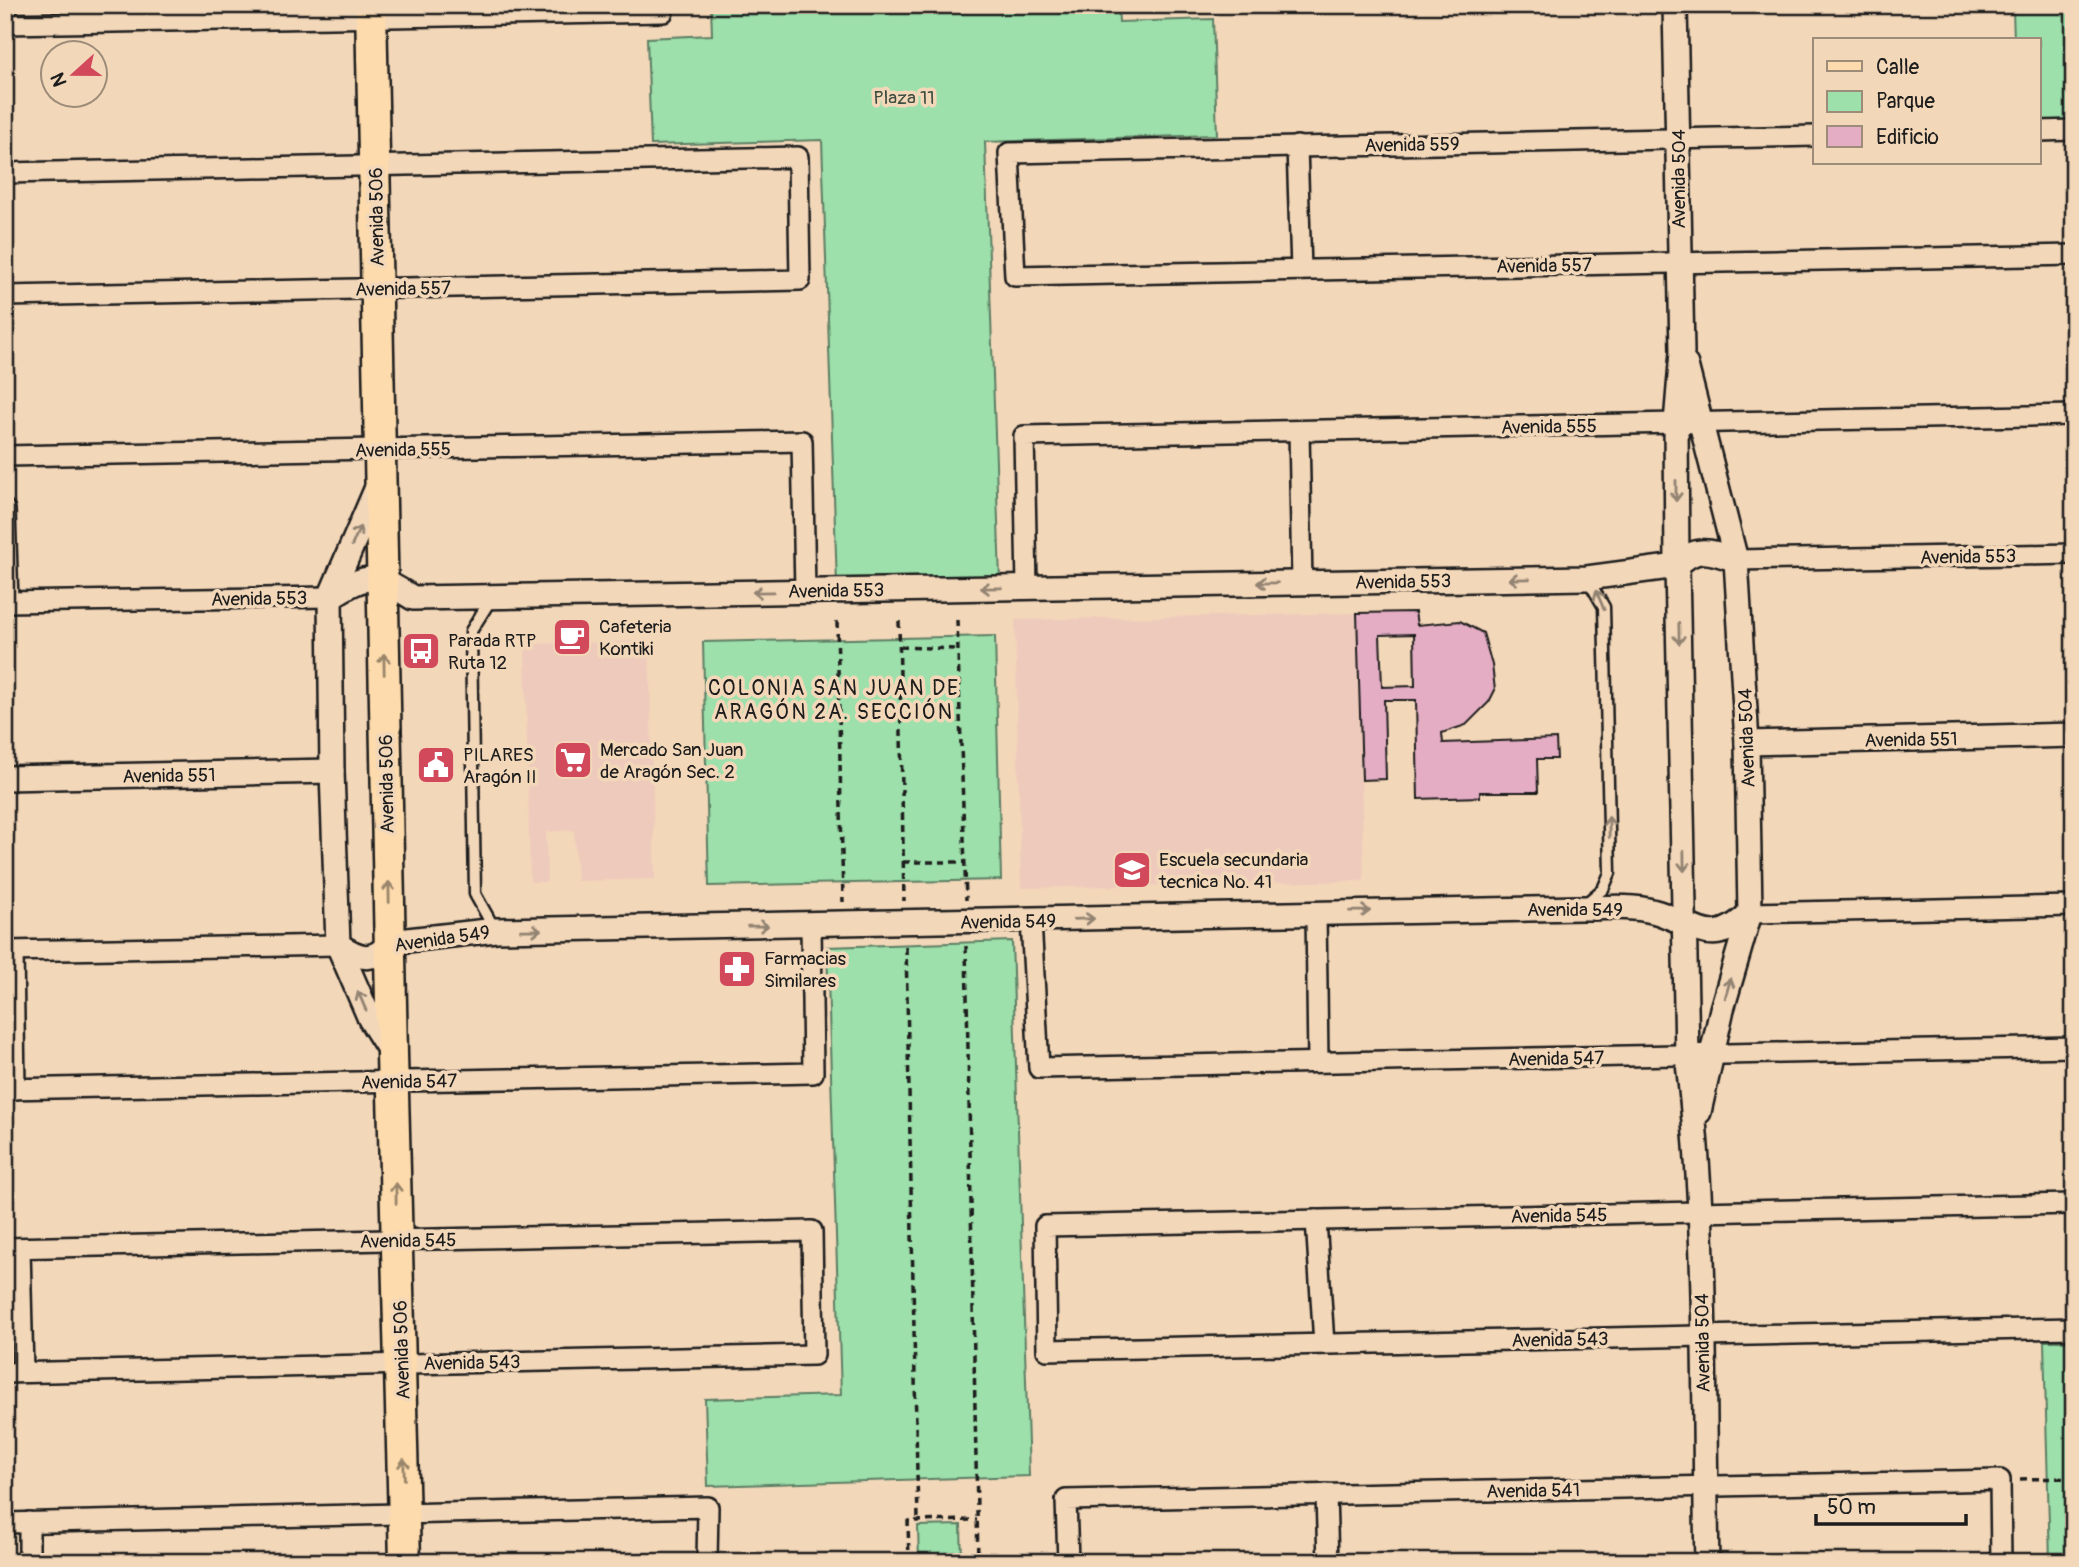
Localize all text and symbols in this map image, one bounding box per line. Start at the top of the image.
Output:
north arrow [38,38,108,108]
legend [1813,38,2040,164]
text: Calle [1876,54,1920,81]
text: N [46,69,73,90]
park label: Plaza 11 [873,86,935,110]
text: Parque [1876,88,1935,115]
text: Edificio [1876,124,1939,151]
street label: Avenida 504 [1667,129,1691,229]
street label: Avenida 559 [1364,132,1460,158]
street label: Avenida 506 [364,167,390,267]
street label: Avenida 557 [1496,253,1592,279]
street label: Avenida 557 [355,276,451,302]
street label: Avenida 555 [1501,414,1597,440]
street label: Avenida 555 [355,437,451,463]
one-way arrow [1670,480,1683,503]
one-way arrow [350,526,363,547]
street label: Avenida 553 [1920,544,2016,570]
street label: Avenida 553 [1355,569,1451,595]
one-way arrow [1508,572,1531,586]
one-way arrow [1256,576,1279,590]
street label: Avenida 553 [788,578,884,604]
one-way arrow [979,581,1002,595]
one-way arrow [752,585,775,598]
street label: Avenida 553 [211,586,307,612]
one-way arrow [1592,590,1605,611]
place label: Cafeteria Kontiki [599,615,672,661]
cafe icon: Cafeteria Kontiki [551,616,593,658]
one-way arrow [1672,622,1685,645]
place label: Parada RTP Ruta 12 [448,629,536,675]
bus stop icon: Parada RTP Ruta 12 [400,630,442,672]
one-way arrow [377,653,391,676]
district label: COLONIA SAN JUAN DE ARAGÓN 2A. SECCIÓN [708,675,960,726]
street label: Avenida 504 [1733,688,1761,788]
street label: Avenida 551 [1864,727,1958,753]
street label: Avenida 506 [374,734,400,834]
place label: Mercado San Juan de Aragón Sec. 2 [600,738,743,784]
supermarket icon: Mercado San Juan de Aragón Sec. 2 [552,739,594,781]
place label: PILARES Aragón II [463,743,537,789]
public building icon: PILARES Aragón II [415,744,457,786]
street label: Avenida 551 [122,763,216,789]
one-way arrow [1602,815,1616,838]
place label: Escuela secundaria tecnica No. 41 [1158,848,1309,894]
school or university icon: Escuela secundaria tecnica No. 41 [1111,849,1153,891]
one-way arrow [1677,849,1691,872]
one-way arrow [382,881,395,904]
street label: Avenida 549 [1527,898,1623,922]
one-way arrow [1348,905,1371,918]
street label: Avenida 549 [960,909,1056,935]
one-way arrow [1072,912,1095,925]
one-way arrow [747,919,770,933]
street label: Avenida 549 [393,920,491,958]
one-way arrow [519,923,542,936]
place label: Farmacias Similares [764,947,846,993]
pharmacy icon: Farmacias Similares [716,948,758,990]
one-way arrow [1723,977,1736,999]
one-way arrow [354,991,367,1012]
street label: Avenida 547 [1508,1046,1604,1072]
street label: Avenida 547 [361,1069,457,1095]
one-way arrow [390,1181,403,1204]
street label: Avenida 545 [1510,1203,1608,1229]
street label: Avenida 545 [359,1228,457,1254]
street label: Avenida 504 [1690,1293,1716,1393]
street label: Avenida 506 [388,1300,416,1400]
street label: Avenida 543 [1511,1327,1609,1353]
street label: Avenida 543 [423,1350,521,1376]
one-way arrow [397,1458,411,1481]
street label: Avenida 541 [1486,1478,1580,1504]
scale bar [1816,1483,1967,1527]
text: 50 m [1827,1494,1876,1521]

